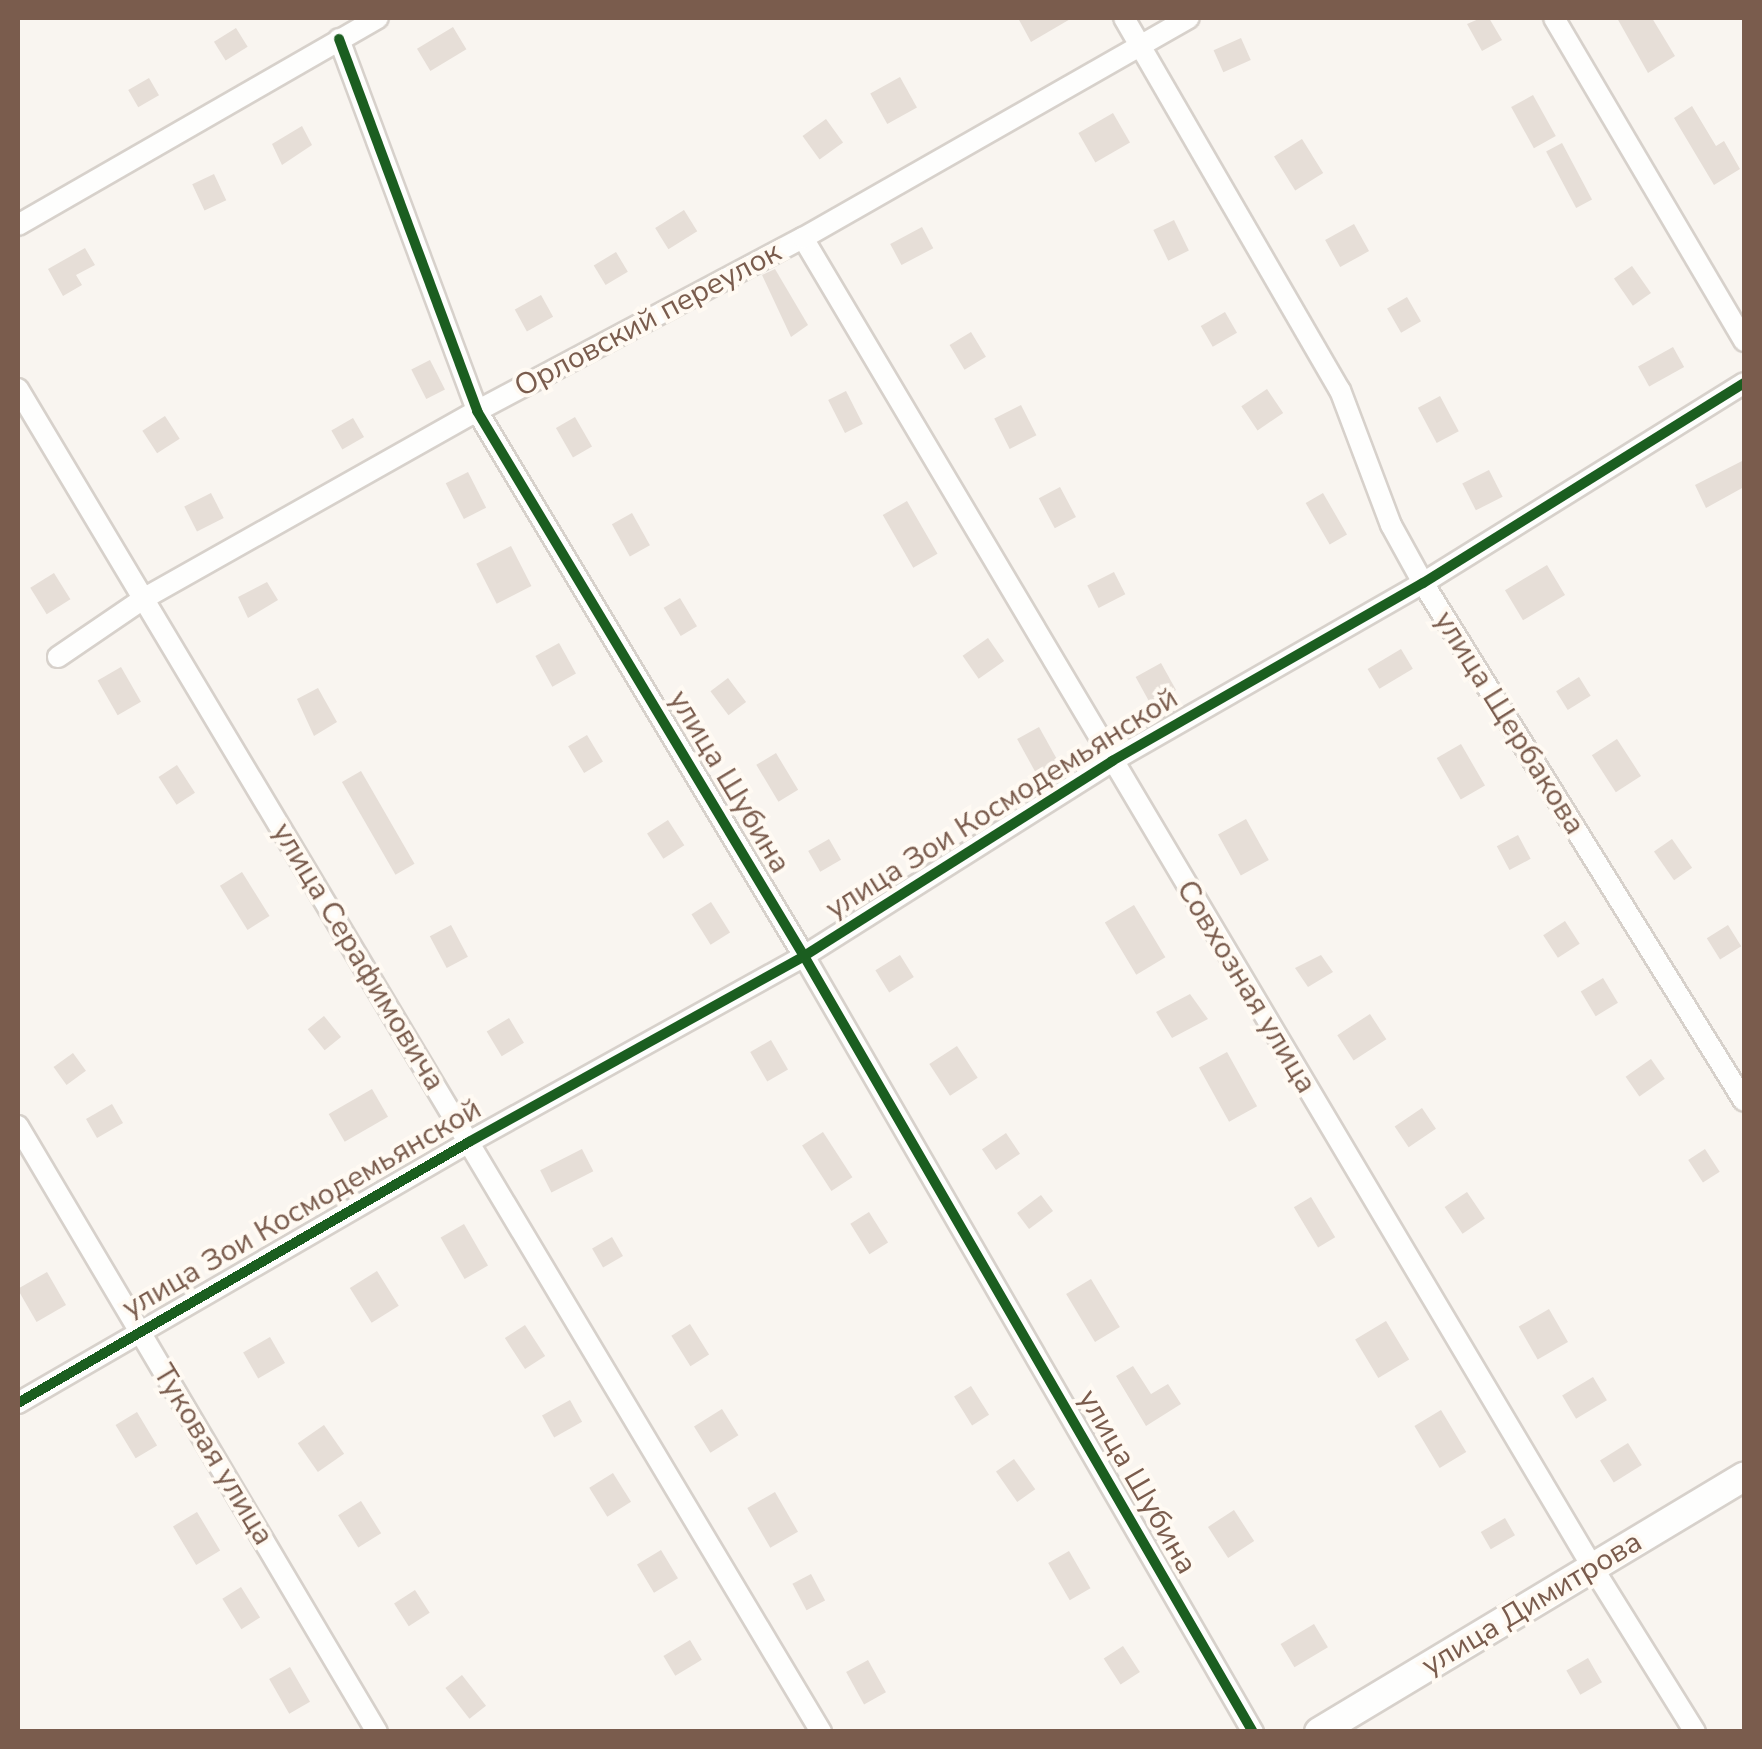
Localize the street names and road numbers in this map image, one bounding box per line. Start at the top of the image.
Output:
street label: Орловский переулок [509,235,787,405]
street label: улица Щербакова [1426,605,1592,841]
street label: улица Зои Космодемьянской [819,681,1185,927]
street label: улица Шубина [660,684,798,880]
street label: улица Серафимовича [264,816,452,1098]
street label: Совхозная улица [1168,874,1324,1100]
street label: улица Зои Космодемьянской [116,1091,488,1327]
street label: Туковая улица [145,1358,281,1552]
street label: улица Шубина [1070,1383,1204,1581]
street label: улица Димитрова [1415,1524,1649,1684]

